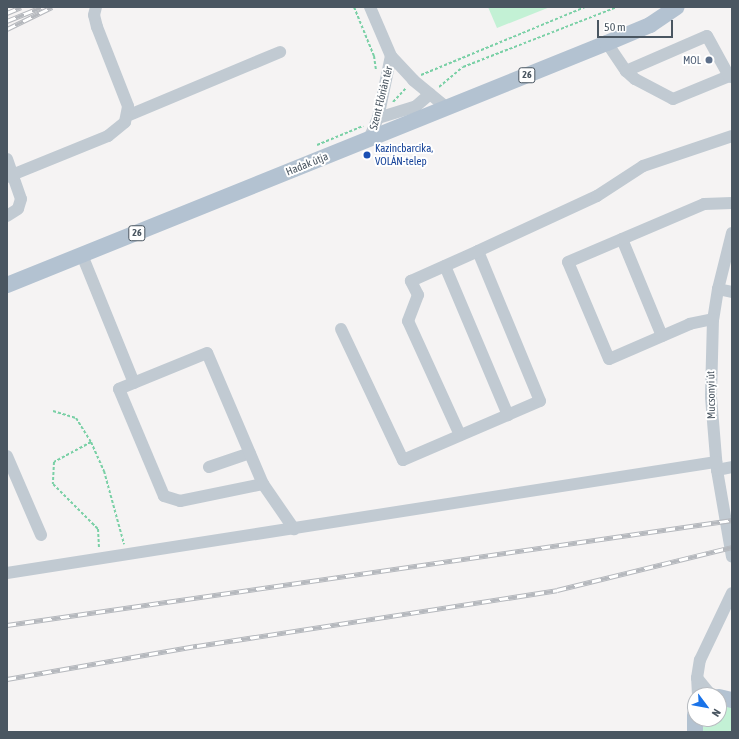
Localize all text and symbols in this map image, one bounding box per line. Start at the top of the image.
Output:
scale bar [599,12,675,38]
text: 50 m [604,20,626,34]
place label: MOL [683,53,701,67]
marker: MOL [704,55,714,65]
street label: Szent Flórián tér [367,65,395,131]
road number: 26 [518,67,536,83]
place label: Kazincbarcika, VOLÁN-telep [375,142,433,168]
street label: Hadak útja [284,150,330,178]
marker: Kazincbarcika, VOLÁN-telep [362,150,372,160]
road number: 26 [128,225,146,241]
street label: Mucsonyi út [704,371,718,419]
north arrow [687,687,727,727]
text: N [710,707,723,719]

